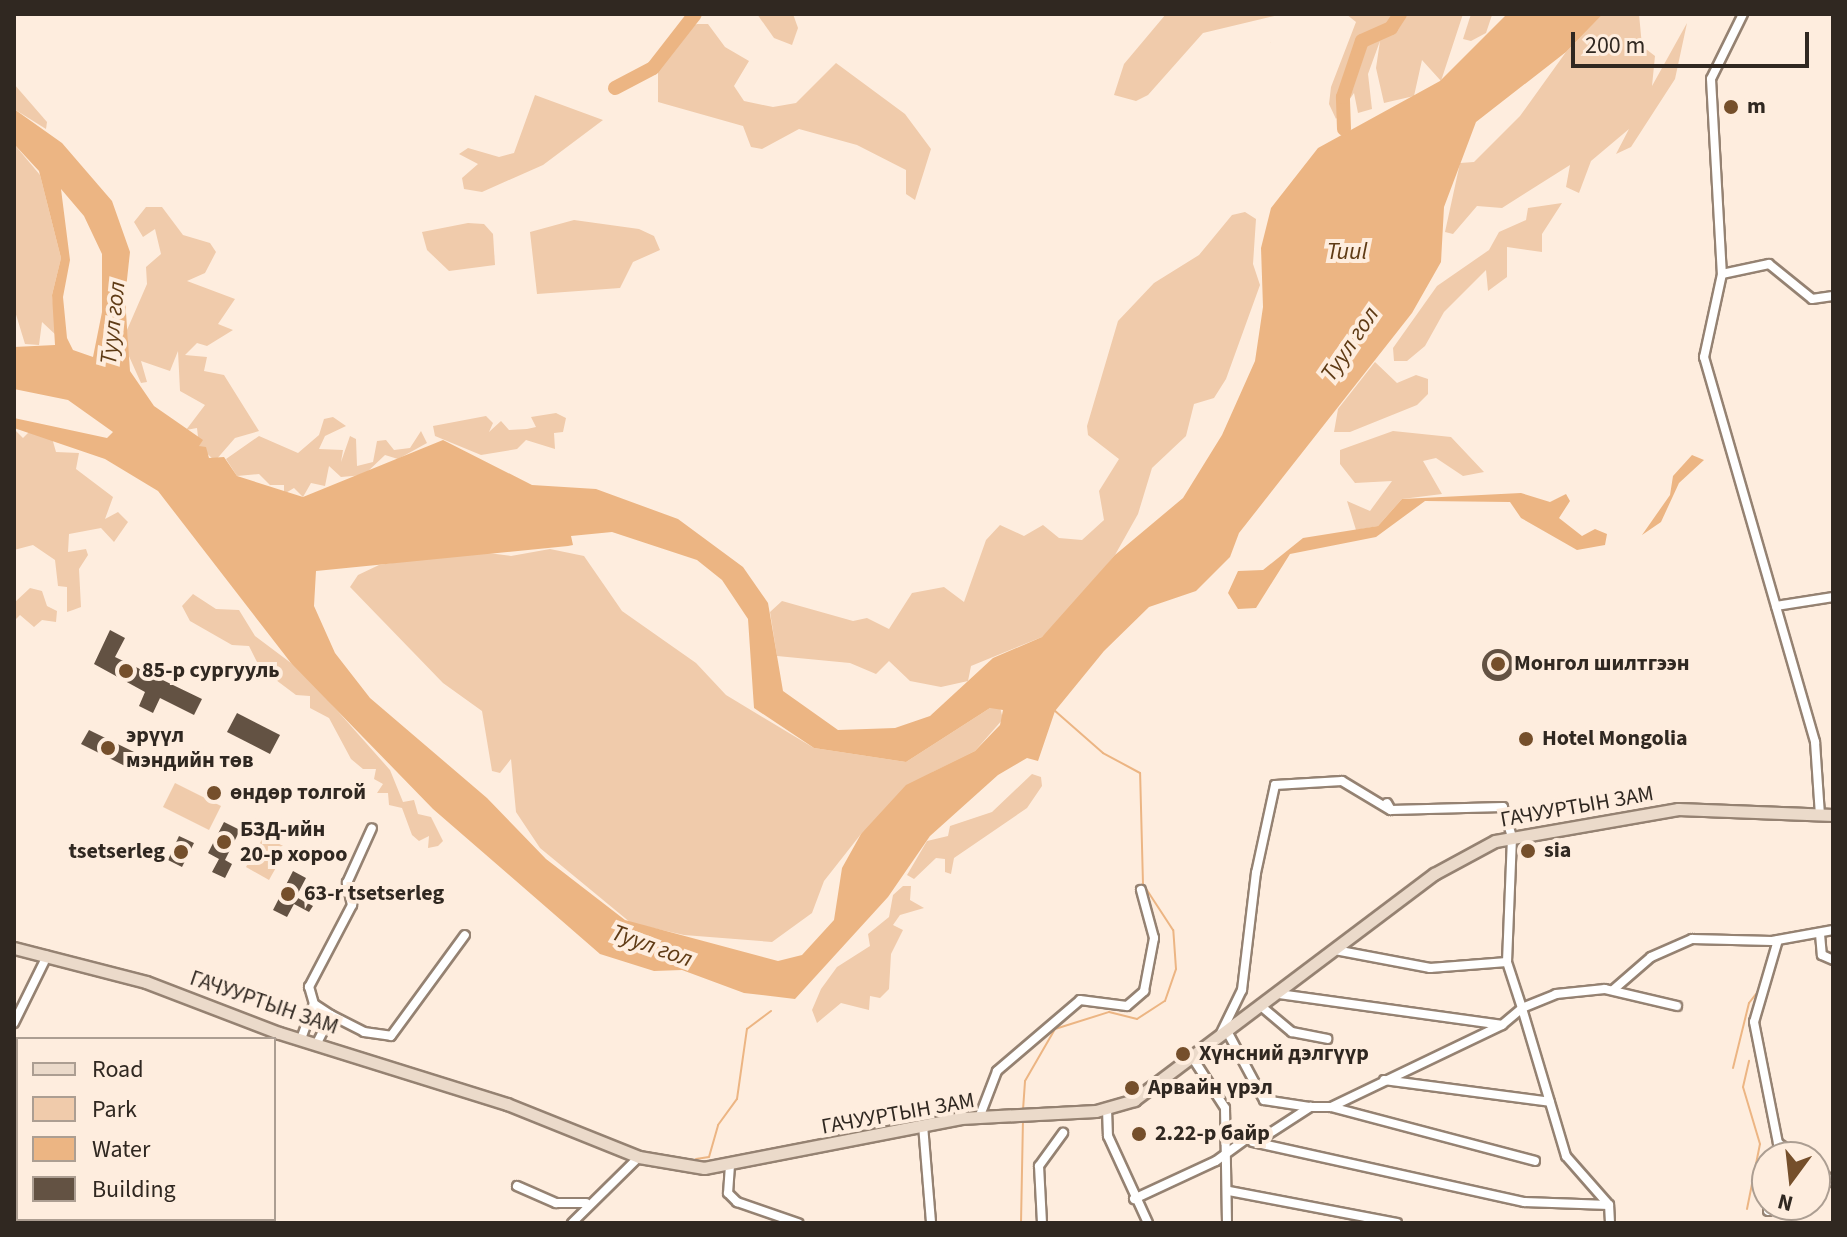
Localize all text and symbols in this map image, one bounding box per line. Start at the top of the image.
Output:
scale bar [1575,16,1813,66]
text: 200 m [1585,28,1645,63]
place label: m [1747,94,1766,120]
marker: m [1722,98,1740,116]
water label: Tuul [1327,238,1367,266]
water label: Туул гол [94,280,132,366]
water label: Туул гол [1315,301,1385,387]
place label: Монгол шилтгээн [1514,651,1690,677]
marker: Монгол шилтгээн [1489,655,1507,673]
place label: 85-р сургууль [142,658,280,684]
marker: 85-р сургууль [117,662,135,680]
place label: эрүүл мэндийн төв [126,722,254,774]
place label: Hotel Mongolia [1542,726,1688,752]
marker: Hotel Mongolia [1517,730,1535,748]
marker: эрүүл мэндийн төв [97,737,119,759]
place label: өндөр толгой [230,780,366,806]
street label: ГАЧУУРТЫН ЗАМ [1498,781,1656,833]
marker: өндөр толгой [205,784,223,802]
place label: БЗД-ийн 20-р хороо [240,816,348,868]
marker: БЗД-ийн 20-р хороо [215,833,233,851]
place label: sia [1544,838,1571,864]
place label: tsetserleg [69,839,165,865]
marker: sia [1519,842,1537,860]
marker: tsetserleg [172,843,190,861]
place label: 63-r tsetserleg [304,881,444,907]
marker: 63-r tsetserleg [279,885,297,903]
water label: Туул гол [608,918,696,974]
street label: ГАЧУУРТЫН ЗАМ [186,965,342,1041]
legend [16,1037,276,1221]
place label: Хүнсний дэлгүүр [1199,1041,1369,1067]
marker: Хүнсний дэлгүүр [1174,1045,1192,1063]
text: Road [92,1052,144,1087]
place label: Арвайн үрэл [1148,1075,1273,1101]
marker: Арвайн үрэл [1123,1079,1141,1097]
street label: ГАЧУУРТЫН ЗАМ [819,1088,977,1140]
text: Park [92,1092,137,1127]
place label: 2.22-р байр [1155,1121,1270,1147]
marker: 2.22-р байр [1130,1125,1148,1143]
text: Water [92,1132,150,1167]
north arrow [1751,1141,1831,1221]
text: Building [92,1172,176,1207]
text: N [1774,1185,1797,1220]

